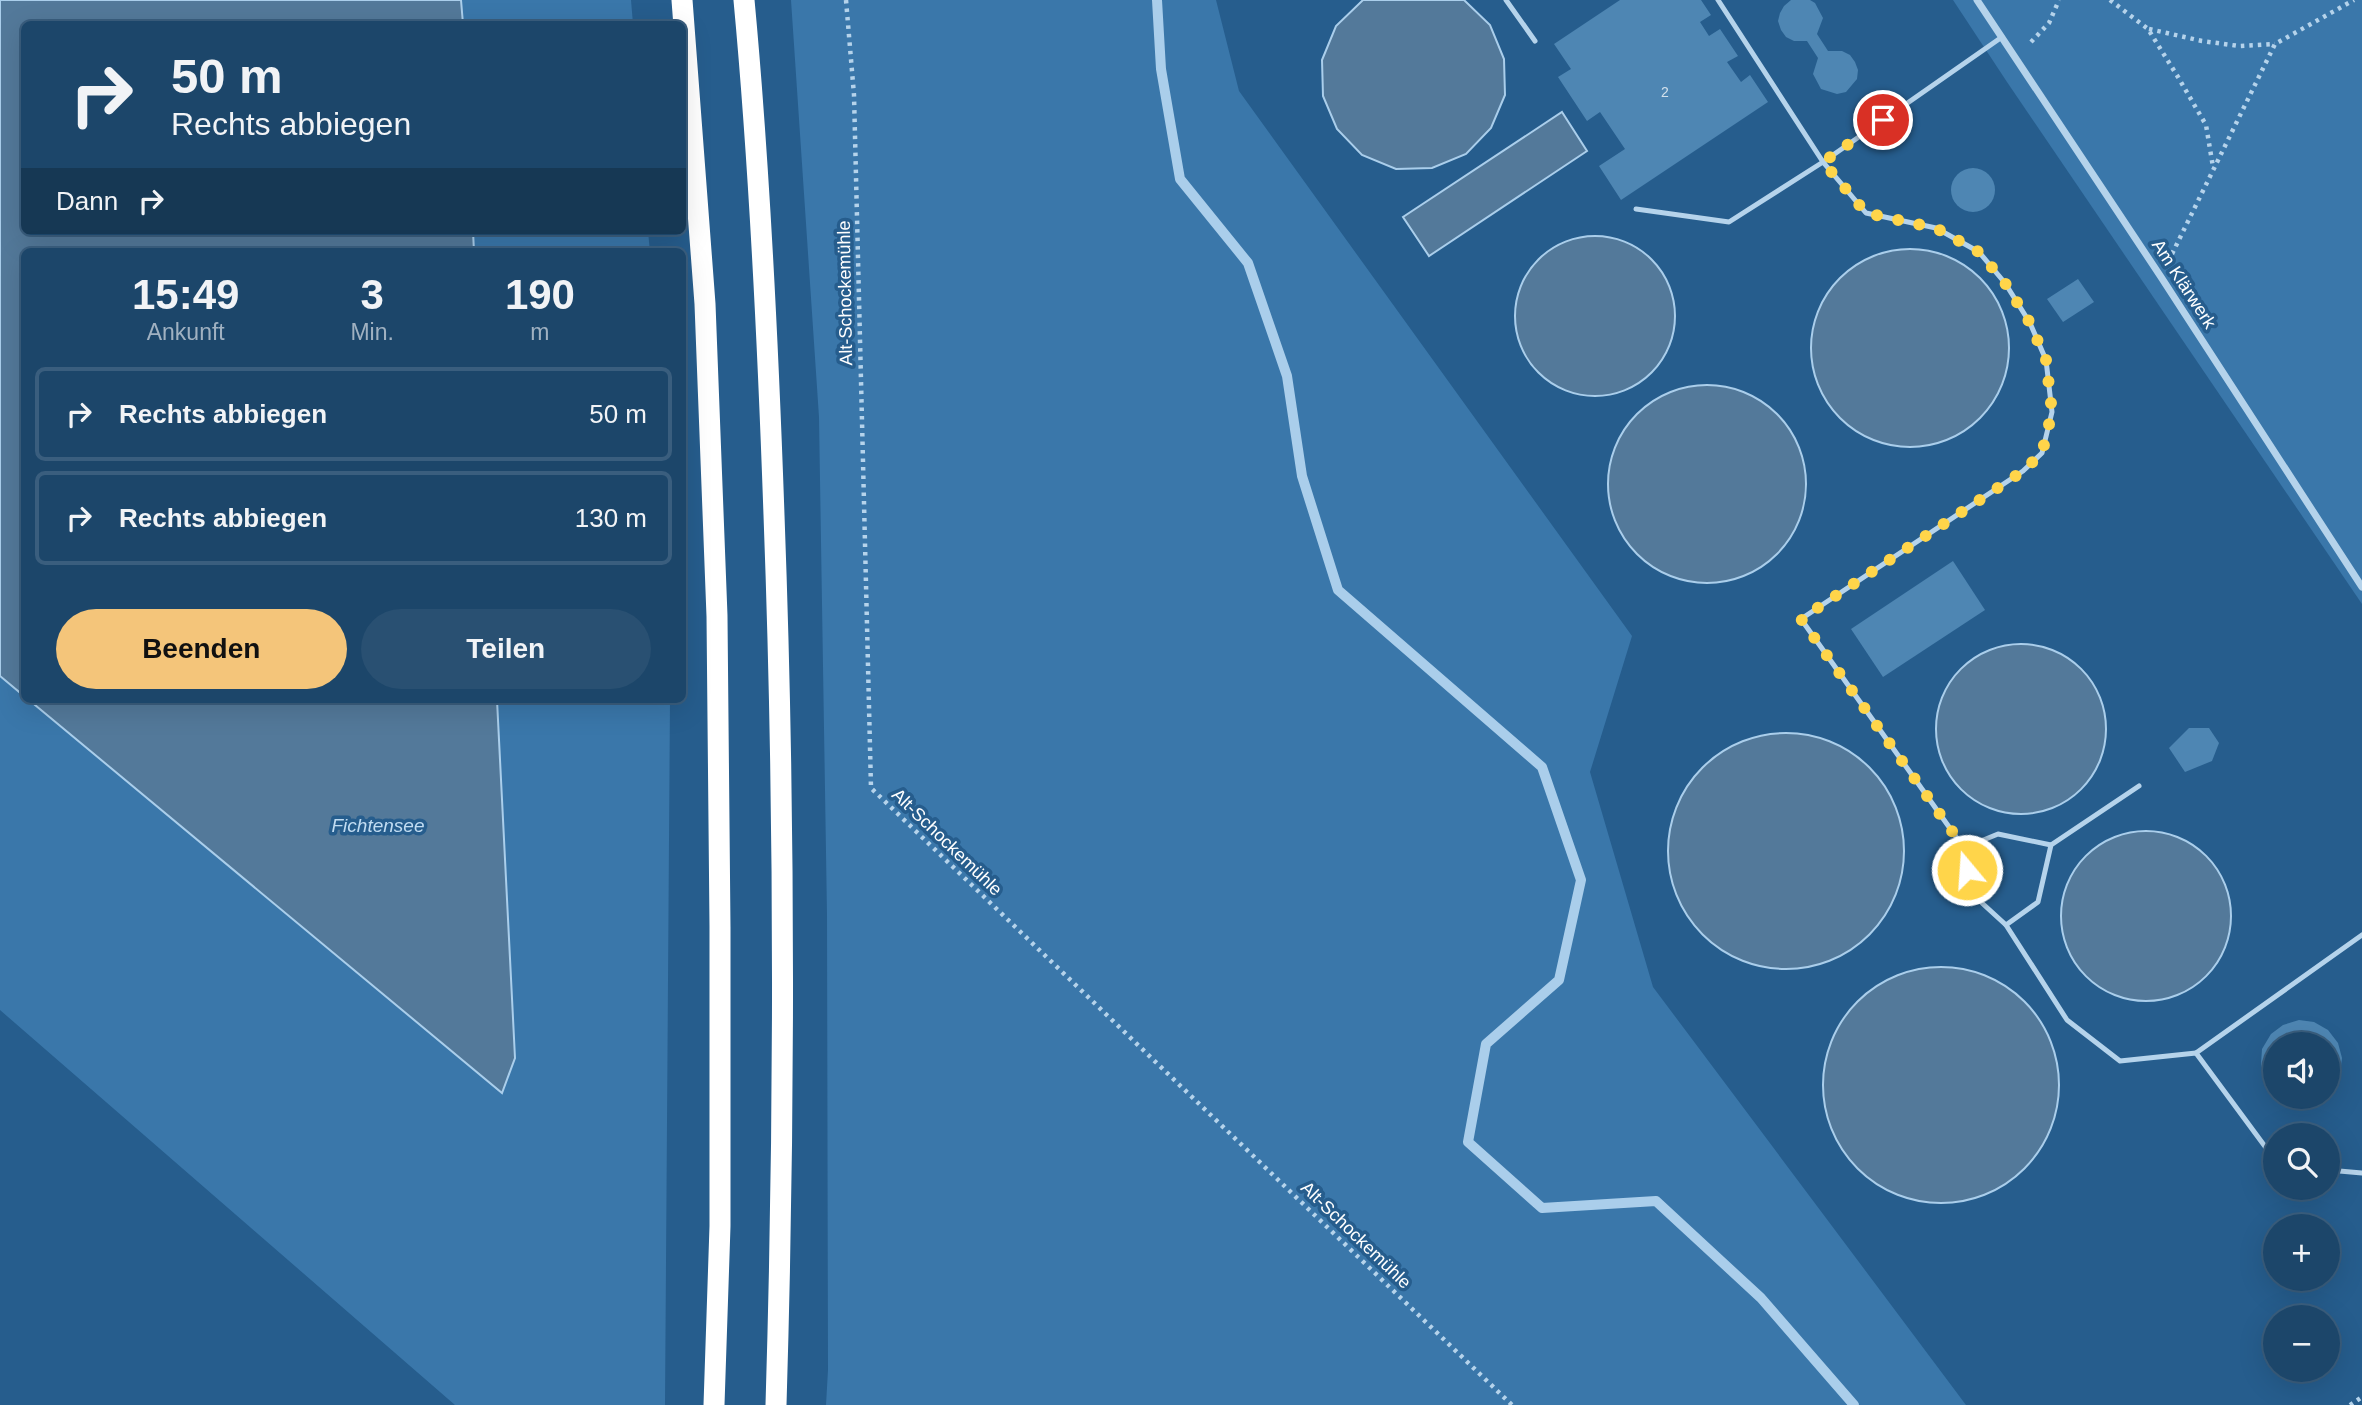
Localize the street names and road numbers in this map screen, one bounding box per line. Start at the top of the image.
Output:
street label: Alt-Schockemühle [834,220,856,366]
street label: Am Klärwerk [2148,236,2221,333]
street label: Alt-Schockemühle [888,784,1006,900]
street label: Alt-Schockemühle [1297,1177,1415,1293]

